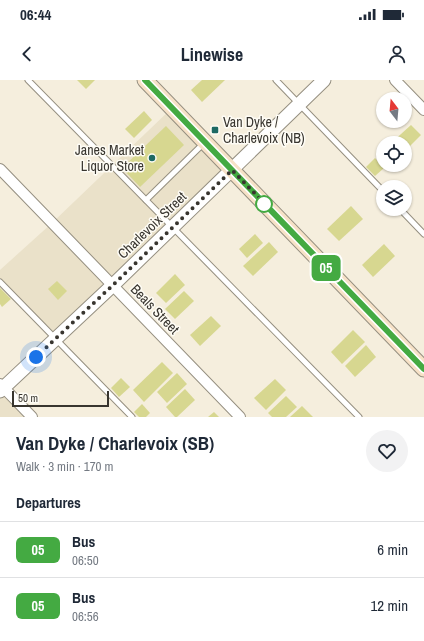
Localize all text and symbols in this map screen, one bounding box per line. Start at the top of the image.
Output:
text: 06:44 [20,4,51,25]
text: Linewise [181,42,243,67]
icon: back [16,43,38,65]
icon: person [386,43,408,65]
north arrow [376,92,412,128]
map controls [376,92,412,216]
place label: Van Dyke / Charlevoix (NB) [223,113,305,147]
marker: Van Dyke / Charlevoix (NB) [210,125,220,135]
button: locate [376,136,412,172]
place label: Janes Market Liquor Store [75,141,144,175]
marker: Janes Market Liquor Store [147,153,157,163]
button: layers [376,180,412,216]
street label: Charlevoix Street [114,188,190,262]
unlabelled marker [255,195,273,213]
line badge: 05 [308,255,344,281]
text: 05 [320,259,332,277]
street label: Beals Street [127,280,183,338]
your location [26,347,46,367]
scale bar [12,389,109,408]
text: 50 m [18,391,38,405]
text: Van Dyke / Charlevoix (SB) [16,430,214,456]
button: heart [366,430,408,472]
text: Walk · 3 min · 170 m [16,458,113,475]
text: Departures [16,492,81,513]
text: Bus [72,531,95,552]
text: 6 min [377,539,408,560]
text: 05 [32,541,44,559]
text: 06:50 [72,552,99,569]
text: Bus [72,587,95,608]
text: 12 min [370,595,408,616]
text: 05 [32,597,44,615]
text: 06:56 [72,608,99,625]

